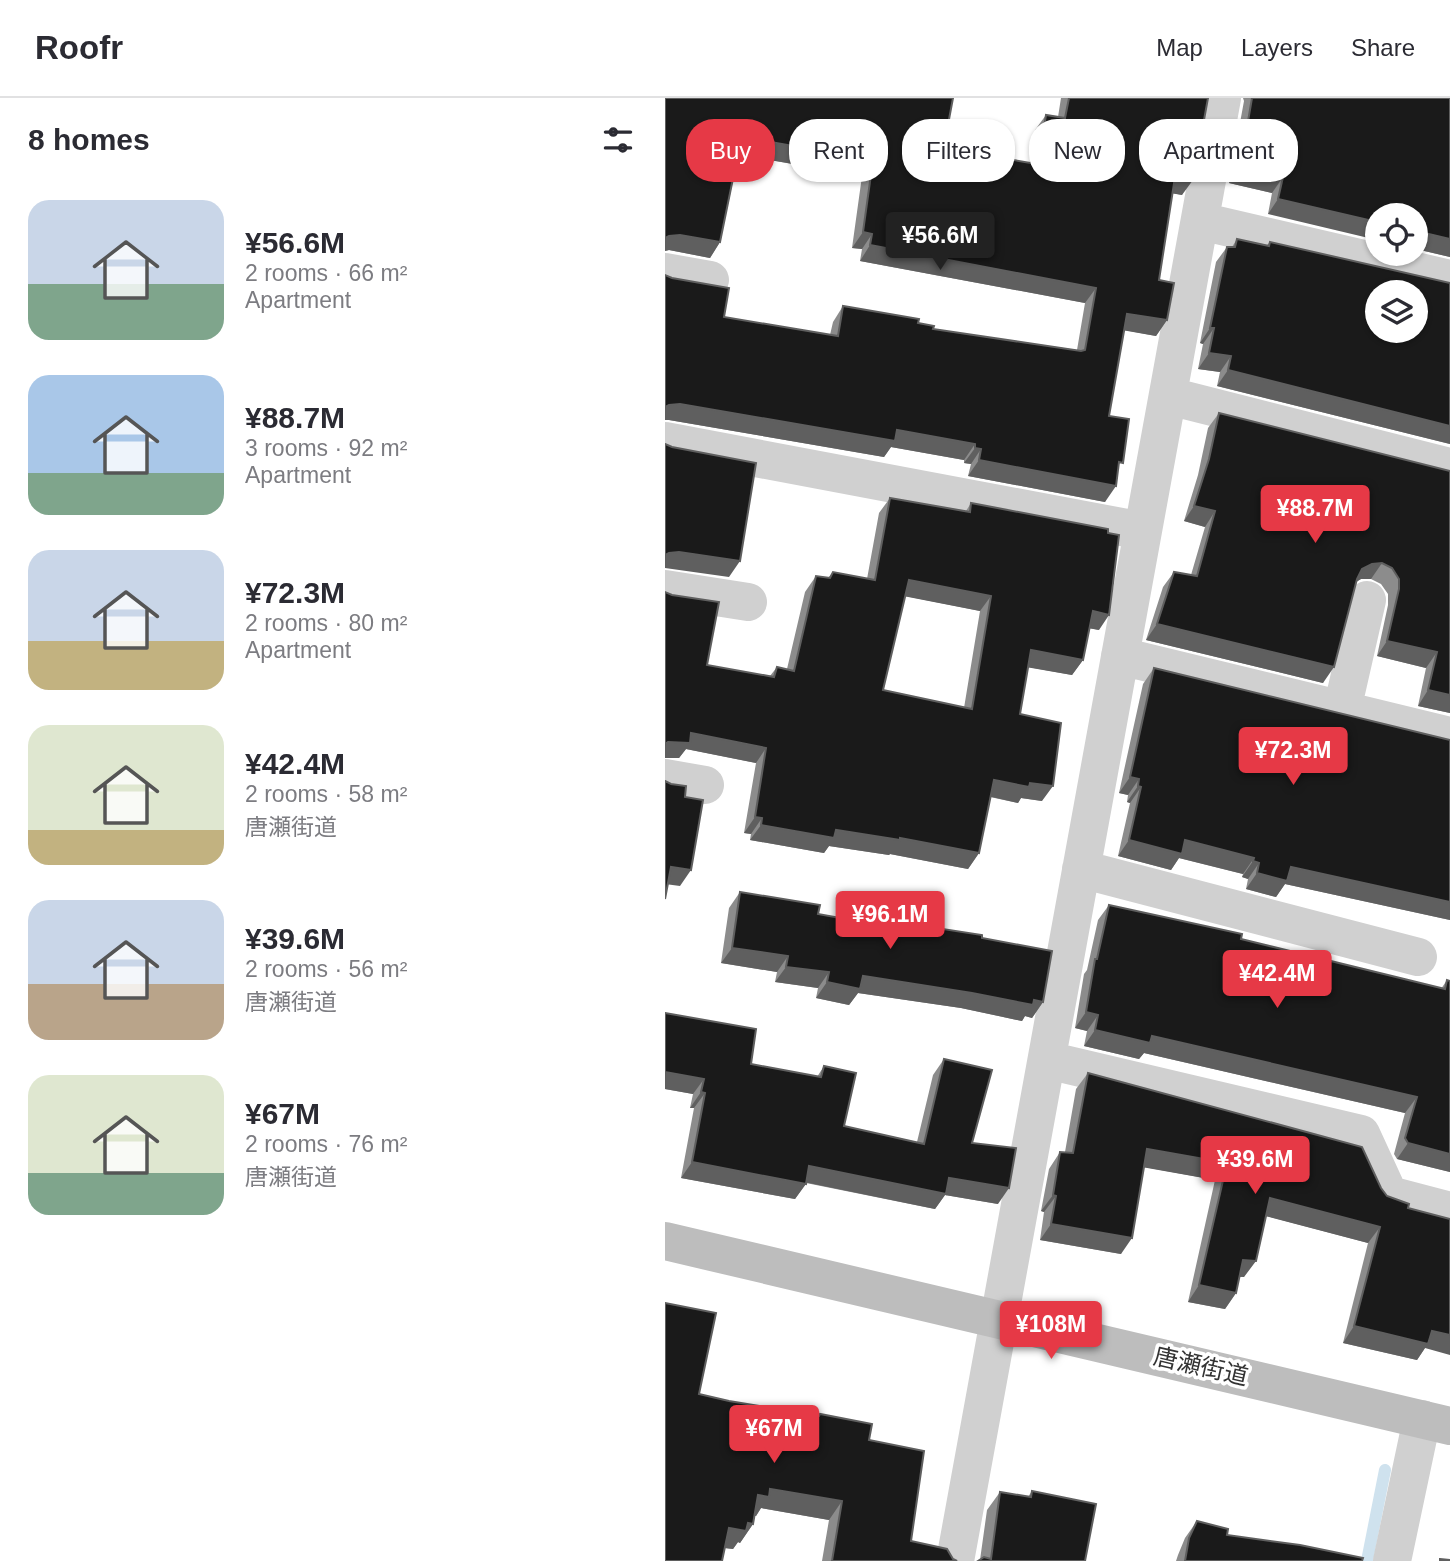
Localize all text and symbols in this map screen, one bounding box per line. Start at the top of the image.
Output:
text: Roofr [35,29,123,66]
text: Map [1156,34,1203,61]
text: Layers [1241,34,1313,61]
text: Share [1351,34,1415,61]
chip: Buy [686,119,775,182]
chip: Rent [789,119,888,182]
chip: Filters [902,119,1015,182]
chip: New [1029,119,1125,182]
chip: Apartment [1139,119,1298,182]
icon: filters [599,121,637,159]
text: 8 homes [28,123,150,156]
map controls [1365,203,1428,343]
button: locate [1365,203,1428,266]
pin: ¥56.6M [883,212,997,272]
text: ¥56.6M [902,222,978,248]
text: ¥56.6M [245,226,345,259]
icon: home [84,228,168,312]
text: 2 rooms · 66 m² [245,260,407,286]
button: layers [1365,280,1428,343]
text: Apartment [245,287,351,313]
text: ¥88.7M [245,401,345,434]
icon: home [84,403,168,487]
text: 3 rooms · 92 m² [245,435,407,461]
text: Apartment [245,462,351,488]
pin: ¥88.7M [1258,486,1372,545]
text: ¥88.7M [1277,495,1353,521]
text: ¥72.3M [245,576,345,609]
icon: home [84,578,168,662]
text: 2 rooms · 80 m² [245,610,407,636]
text: Apartment [245,637,351,663]
pin: ¥72.3M [1236,728,1350,787]
text: ¥72.3M [1255,737,1331,763]
text: ¥42.4M [245,747,345,780]
icon: home [84,753,168,837]
text: 2 rooms · 58 m² [245,781,407,807]
text: 唐瀬街道 [245,814,337,840]
pin: ¥96.1M [833,892,947,951]
text: ¥96.1M [852,901,928,927]
text: ¥39.6M [245,922,345,955]
icon: home [84,928,168,1012]
pin: ¥42.4M [1220,950,1334,1010]
text: 2 rooms · 56 m² [245,956,407,982]
text: ¥42.4M [1239,960,1315,986]
text: 唐瀬街道 [245,989,337,1015]
text: ¥67M [245,1097,320,1130]
icon: home [84,1103,168,1187]
text: 2 rooms · 76 m² [245,1131,407,1157]
pin: ¥39.6M [1198,1136,1312,1196]
text: ¥39.6M [1217,1146,1293,1172]
text: 唐瀬街道 [245,1164,337,1190]
pin: ¥108M [1002,1302,1100,1361]
text: ¥108M [1016,1311,1086,1337]
street label: 唐瀬街道 [1151,1342,1251,1390]
pin: ¥67M [733,1406,815,1465]
text: ¥67M [745,1415,803,1441]

